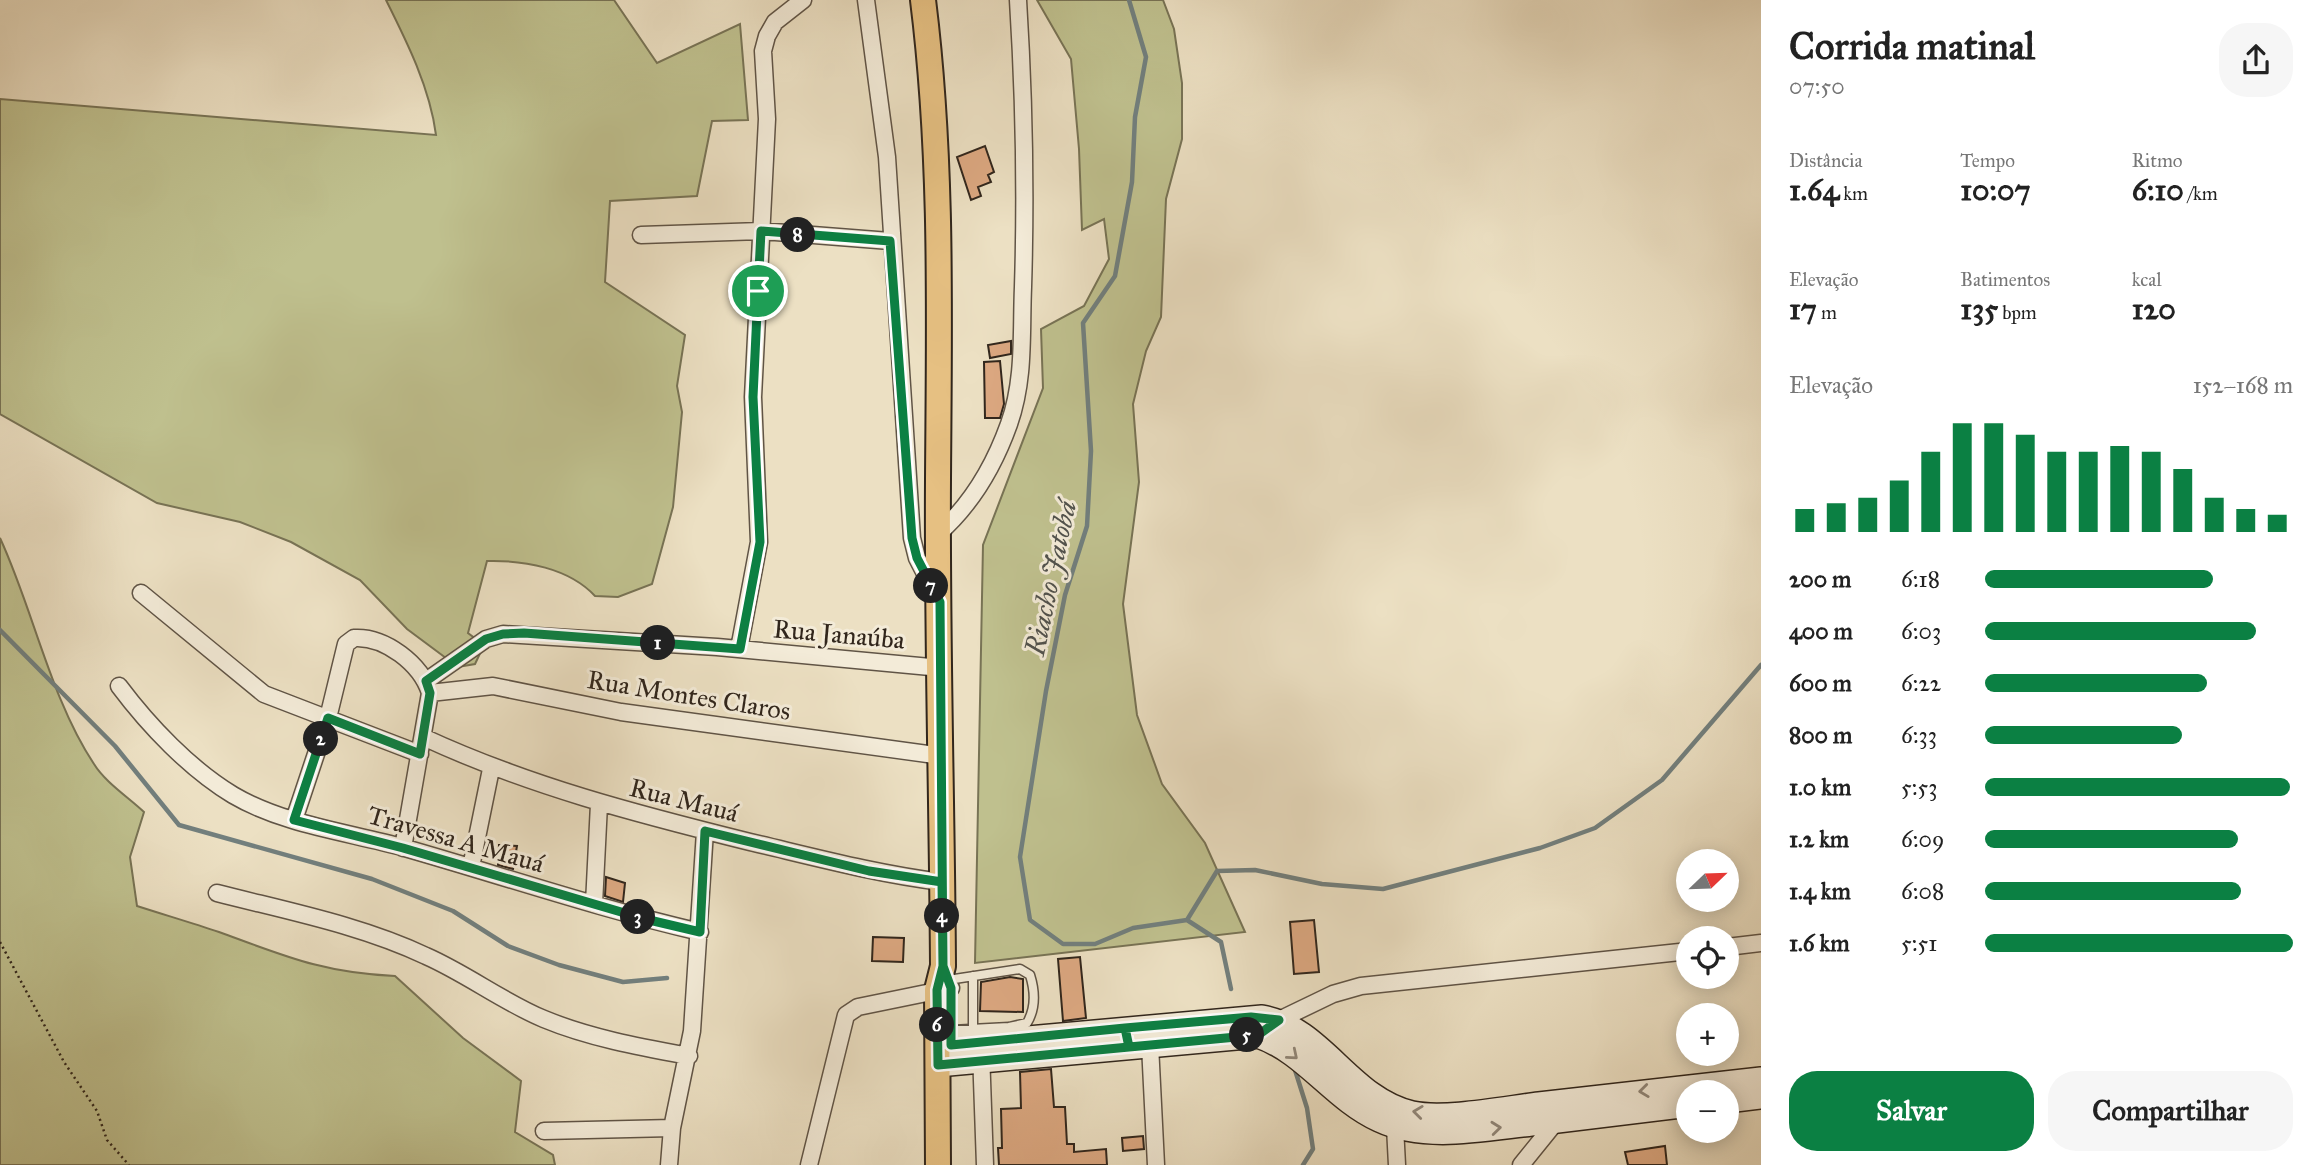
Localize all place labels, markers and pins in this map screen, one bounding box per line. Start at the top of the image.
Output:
pin: 8 [780,218,816,252]
pin [728,261,788,321]
pin: 7 [914,568,948,604]
pin: 1 [640,626,676,660]
pin: 2 [304,722,338,756]
pin: 4 [925,898,960,934]
pin: 3 [620,900,656,934]
pin: 6 [920,1007,954,1042]
pin: 5 [1230,1018,1264,1052]

